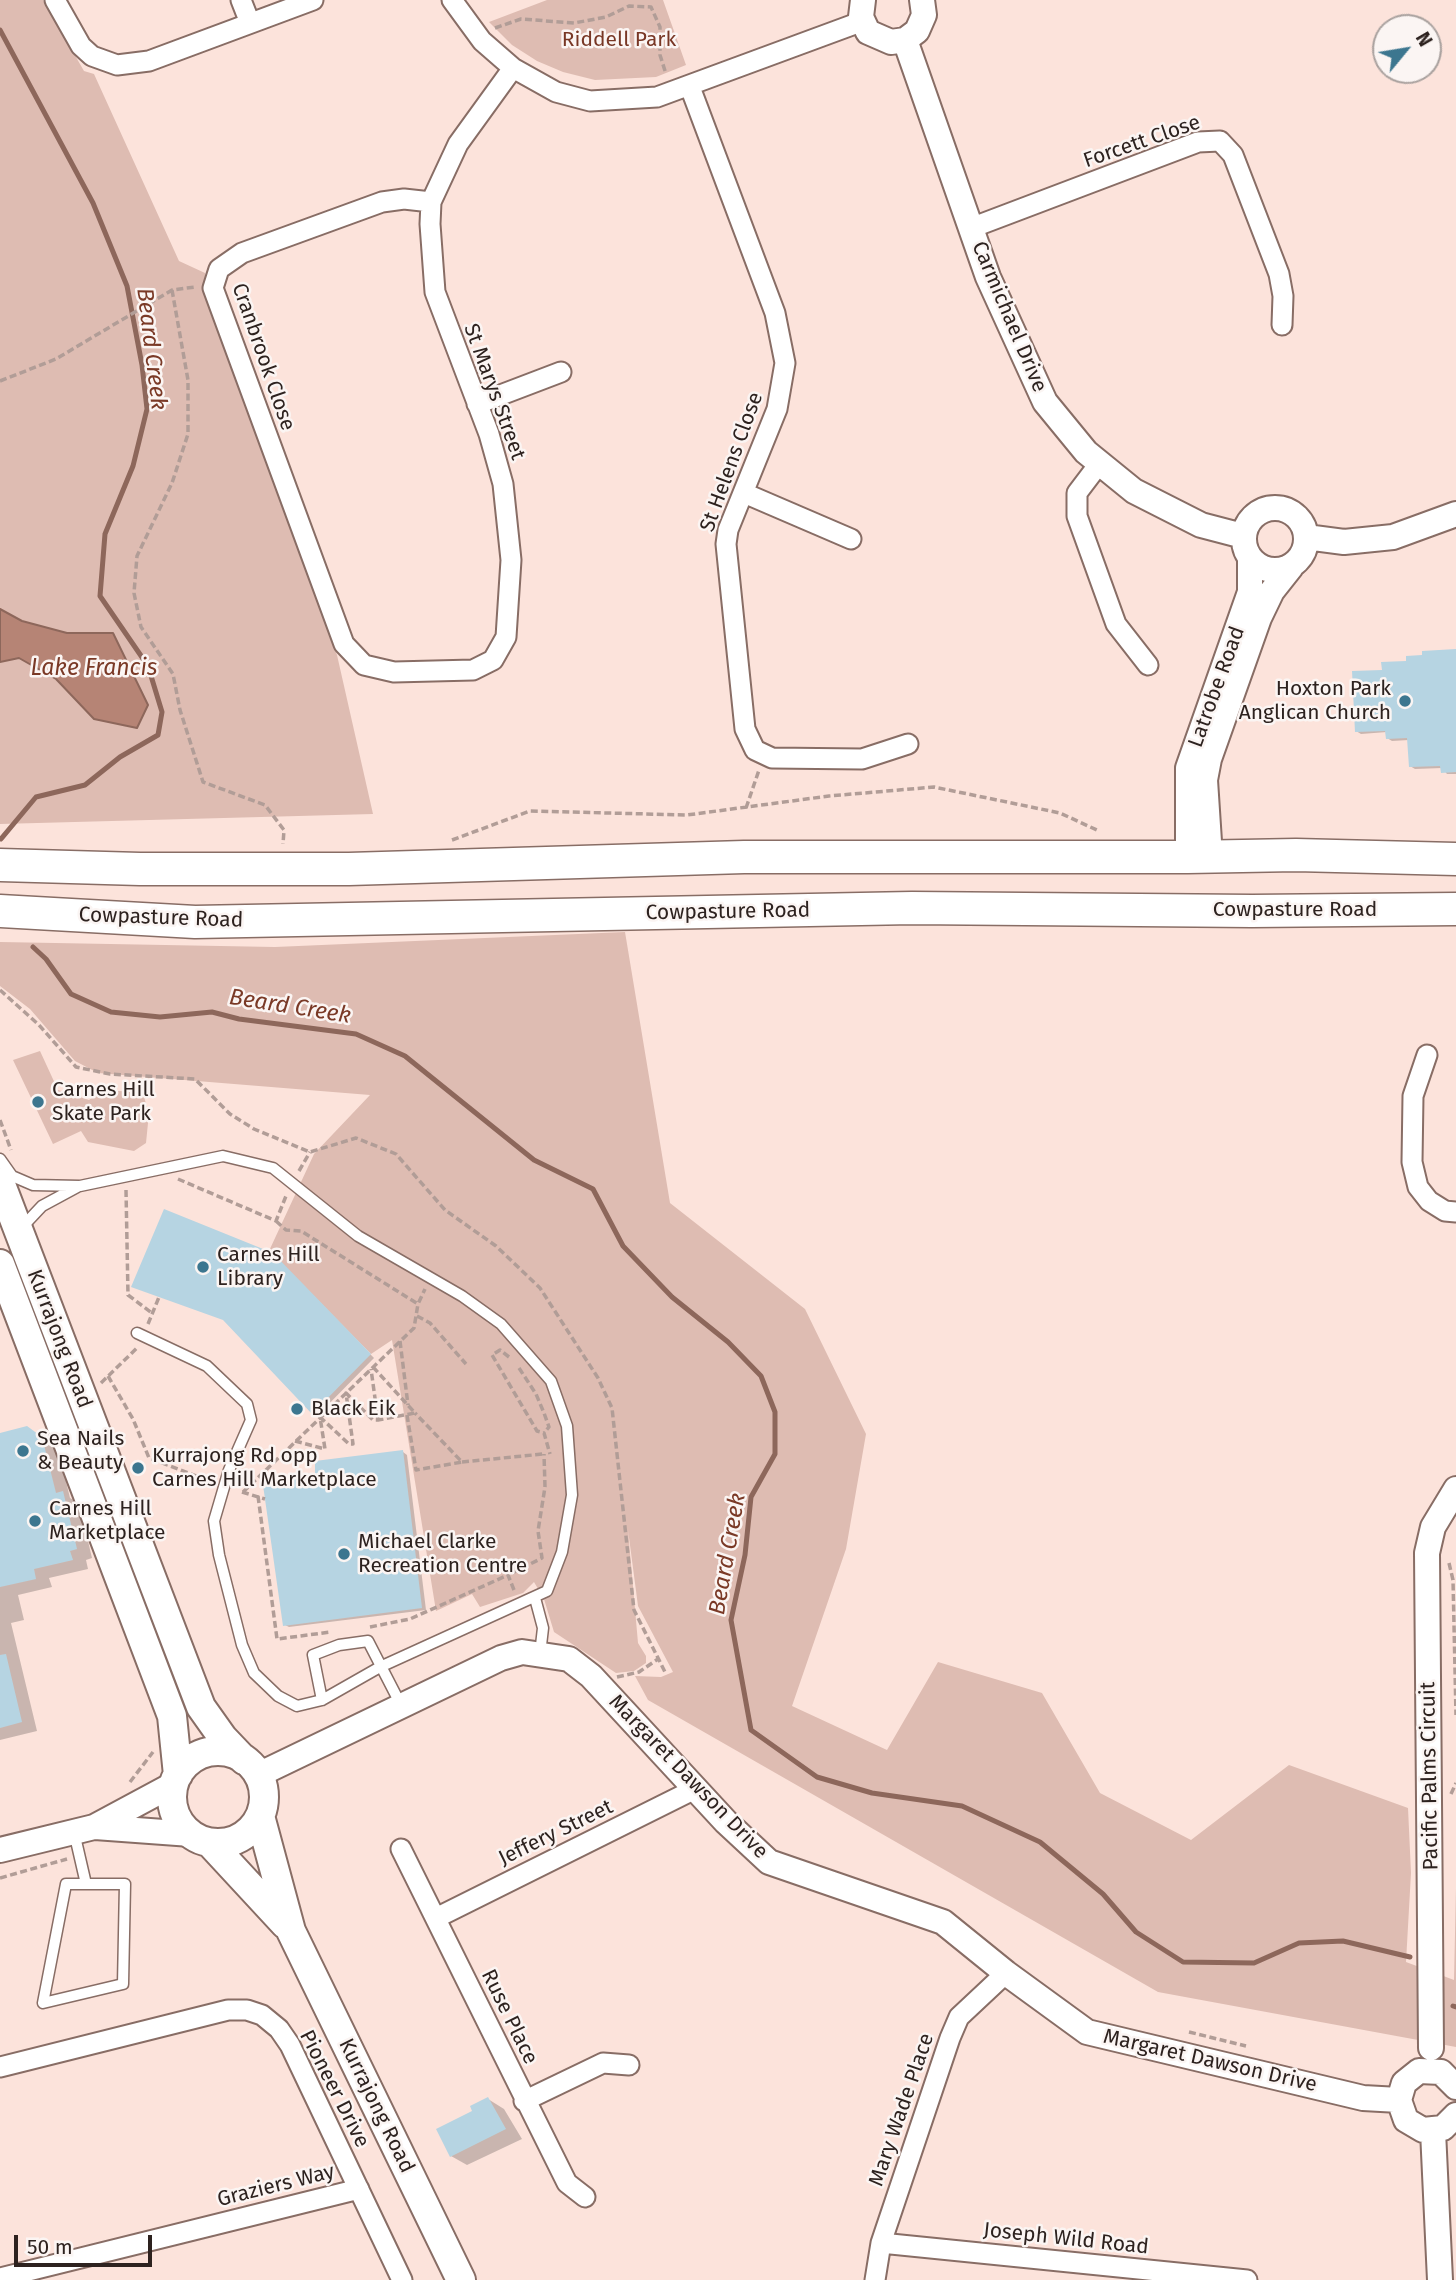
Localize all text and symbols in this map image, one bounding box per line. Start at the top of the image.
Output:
north arrow [1372,14,1442,84]
park label: Riddell Park [562,27,676,53]
text: N [1411,28,1437,50]
street label: Forcett Close [1080,110,1204,174]
street label: Carmichael Drive [966,238,1052,396]
street label: Cranbrook Close [226,280,300,434]
water label: Beard Creek [130,286,172,412]
street label: St Marys Street [458,321,530,463]
street label: St Helens Close [695,389,769,535]
street label: Latrobe Road [1183,623,1251,751]
water label: Lake Francis [31,655,157,683]
place label: Hoxton Park Anglican Church [1239,676,1391,726]
marker: Hoxton Park Anglican Church [1397,693,1413,709]
street label: Cowpasture Road [1213,897,1377,923]
street label: Cowpasture Road [645,898,811,926]
street label: Cowpasture Road [78,903,244,933]
water label: Beard Creek [227,984,353,1030]
place label: Carnes Hill Skate Park [52,1077,155,1127]
marker: Carnes Hill Skate Park [30,1094,46,1110]
place label: Carnes Hill Library [217,1242,320,1292]
marker: Carnes Hill Library [195,1259,211,1275]
street label: Kurrajong Road [21,1266,97,1412]
place label: Black Eik [311,1396,396,1422]
marker: Black Eik [289,1401,305,1417]
place label: Sea Nails & Beauty [37,1426,124,1476]
marker: Sea Nails & Beauty [15,1443,31,1459]
place label: Kurrajong Rd opp Carnes Hill Marketplace [152,1443,377,1493]
marker: Kurrajong Rd opp Carnes Hill Marketplace [130,1460,146,1476]
water label: Beard Creek [704,1491,752,1617]
place label: Carnes Hill Marketplace [49,1496,165,1546]
marker: Carnes Hill Marketplace [27,1513,43,1529]
place label: Michael Clarke Recreation Centre [358,1529,527,1579]
marker: Michael Clarke Recreation Centre [336,1546,352,1562]
street label: Pacific Palms Circuit [1416,1681,1444,1871]
street label: Margaret Dawson Drive [603,1690,773,1864]
street label: Jeffery Street [495,1794,617,1872]
street label: Ruse Place [475,1966,543,2068]
street label: Margaret Dawson Drive [1101,2024,1319,2098]
street label: Pioneer Drive [294,2026,374,2152]
street label: Mary Wade Place [864,2030,940,2190]
street label: Kurrajong Road [333,2035,419,2177]
street label: Graziers Way [215,2159,337,2213]
street label: Joseph Wild Road [982,2218,1150,2260]
scale bar [18,2220,156,2264]
text: 50 m [27,2234,73,2260]

